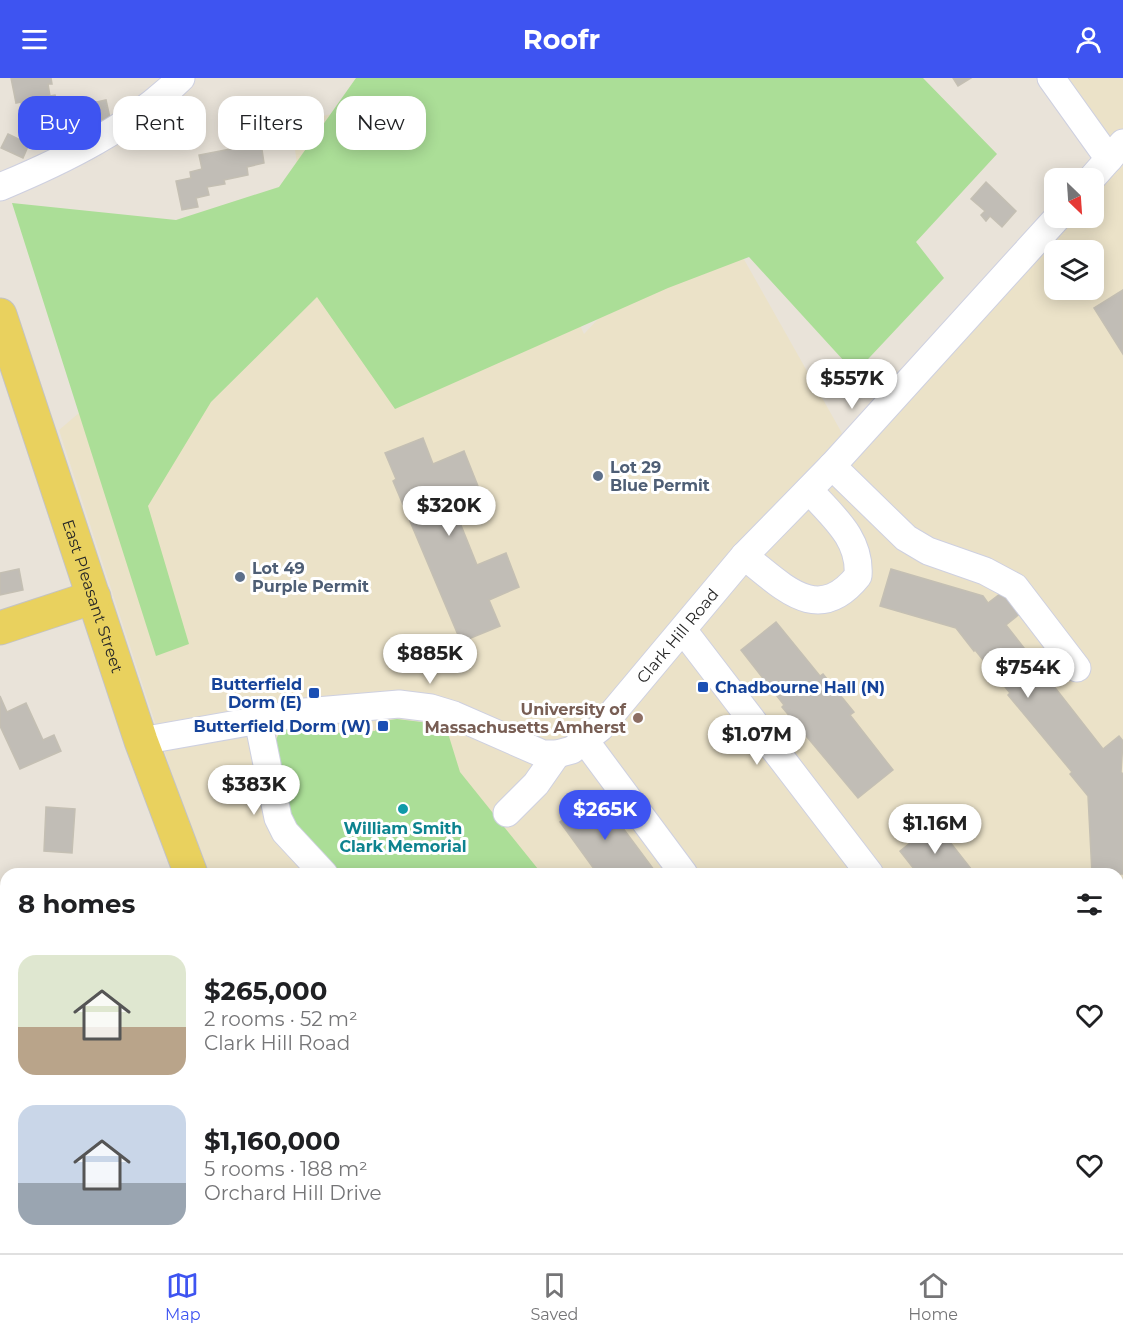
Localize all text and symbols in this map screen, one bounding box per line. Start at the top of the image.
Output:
icon: menu [18,23,51,56]
text: Roofr [523,23,600,56]
icon: person [1072,23,1105,56]
chip: Buy [18,96,101,150]
chip: Rent [113,96,206,150]
chip: Filters [218,96,324,150]
chip: New [336,96,426,150]
north arrow [1044,168,1104,228]
map controls [1044,168,1104,300]
button: layers [1044,240,1104,300]
pin: $557K [810,359,894,410]
text: $557K [820,366,884,390]
place label: Lot 29 Blue Permit [610,458,710,495]
marker: Lot 29 Blue Permit [591,469,605,483]
pin: $320K [407,486,491,537]
text: $320K [417,493,481,517]
street label: East Pleasant Street [59,517,127,676]
place label: Lot 49 Purple Permit [252,559,369,596]
marker: Lot 49 Purple Permit [233,570,247,584]
street label: Clark Hill Road [632,585,722,687]
pin: $885K [388,634,472,685]
text: $885K [397,641,463,665]
pin: $754K [986,648,1070,699]
text: $754K [995,655,1061,679]
place label: Butterfield Dorm (E) [211,675,302,712]
place label: Chadbourne Hall (N) [715,678,885,697]
marker: Chadbourne Hall (N) [696,680,710,694]
marker: Butterfield Dorm (E) [307,686,321,700]
place label: University of Massachusetts Amherst [425,700,627,737]
marker: University of Massachusetts Amherst [631,711,645,725]
pin: $1.07M [708,715,806,766]
place label: Butterfield Dorm (W) [193,717,371,736]
marker: Butterfield Dorm (W) [376,719,390,733]
text: $1.07M [722,722,792,746]
pin: $383K [212,765,296,816]
text: $383K [222,772,286,796]
pin: $265K [563,790,647,841]
text: $265K [573,797,637,821]
marker: William Smith Clark Memorial [396,802,410,816]
pin: $1.16M [886,804,984,855]
text: $1.16M [903,811,968,835]
place label: William Smith Clark Memorial [339,819,467,856]
text: 8 homes [18,888,135,920]
icon: filters [1073,888,1106,921]
text: $265,000 [204,975,327,1007]
icon: home [66,979,138,1051]
icon: heart [1073,999,1106,1032]
text: 2 rooms · 52 m² [204,1007,358,1031]
text: Clark Hill Road [204,1031,350,1055]
text: $1,160,000 [204,1125,340,1157]
icon: home [66,1129,138,1201]
icon: heart [1073,1149,1106,1182]
text: 5 rooms · 188 m² [204,1157,368,1181]
text: Orchard Hill Drive [204,1181,382,1205]
tab: Map [165,1269,201,1324]
tab: Saved [530,1269,578,1324]
tab: Home [908,1269,958,1324]

